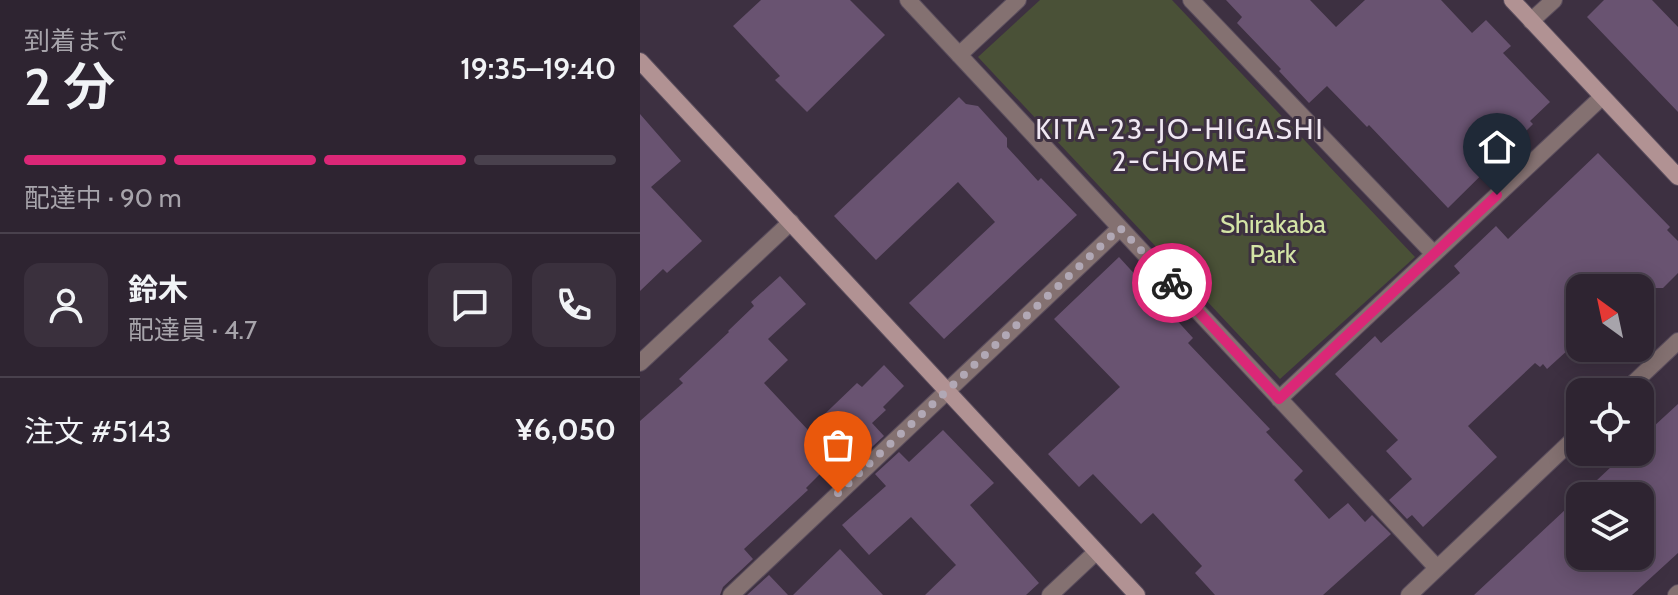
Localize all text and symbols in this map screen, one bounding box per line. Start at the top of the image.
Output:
text: 到着まで [24,25,128,57]
text: 19:35–19:40 [460,50,616,87]
text: 2 分 [24,55,115,118]
district label: KITA-23-JO-HIGASHI 2-CHOME [1035,112,1325,178]
pin [1463,113,1531,195]
icon: home [1475,125,1519,169]
text: 配達中 · 90 m [24,182,181,214]
park label: Shirakaba Park [1220,208,1327,270]
courier [1132,243,1212,323]
icon: bike [1150,261,1194,305]
button: person [24,263,108,347]
button: chat [428,263,512,347]
button: phone [532,263,616,347]
text: 鈴木 [128,271,188,308]
north arrow [1566,274,1654,362]
map controls [1566,274,1654,570]
text: 配達員 · 4.7 [128,314,257,346]
button: locate [1566,378,1654,466]
text: ¥6,050 [516,411,616,448]
pin [804,411,872,493]
text: 注文 #5143 [24,413,171,450]
icon: bag [816,423,860,467]
button: layers [1566,482,1654,570]

